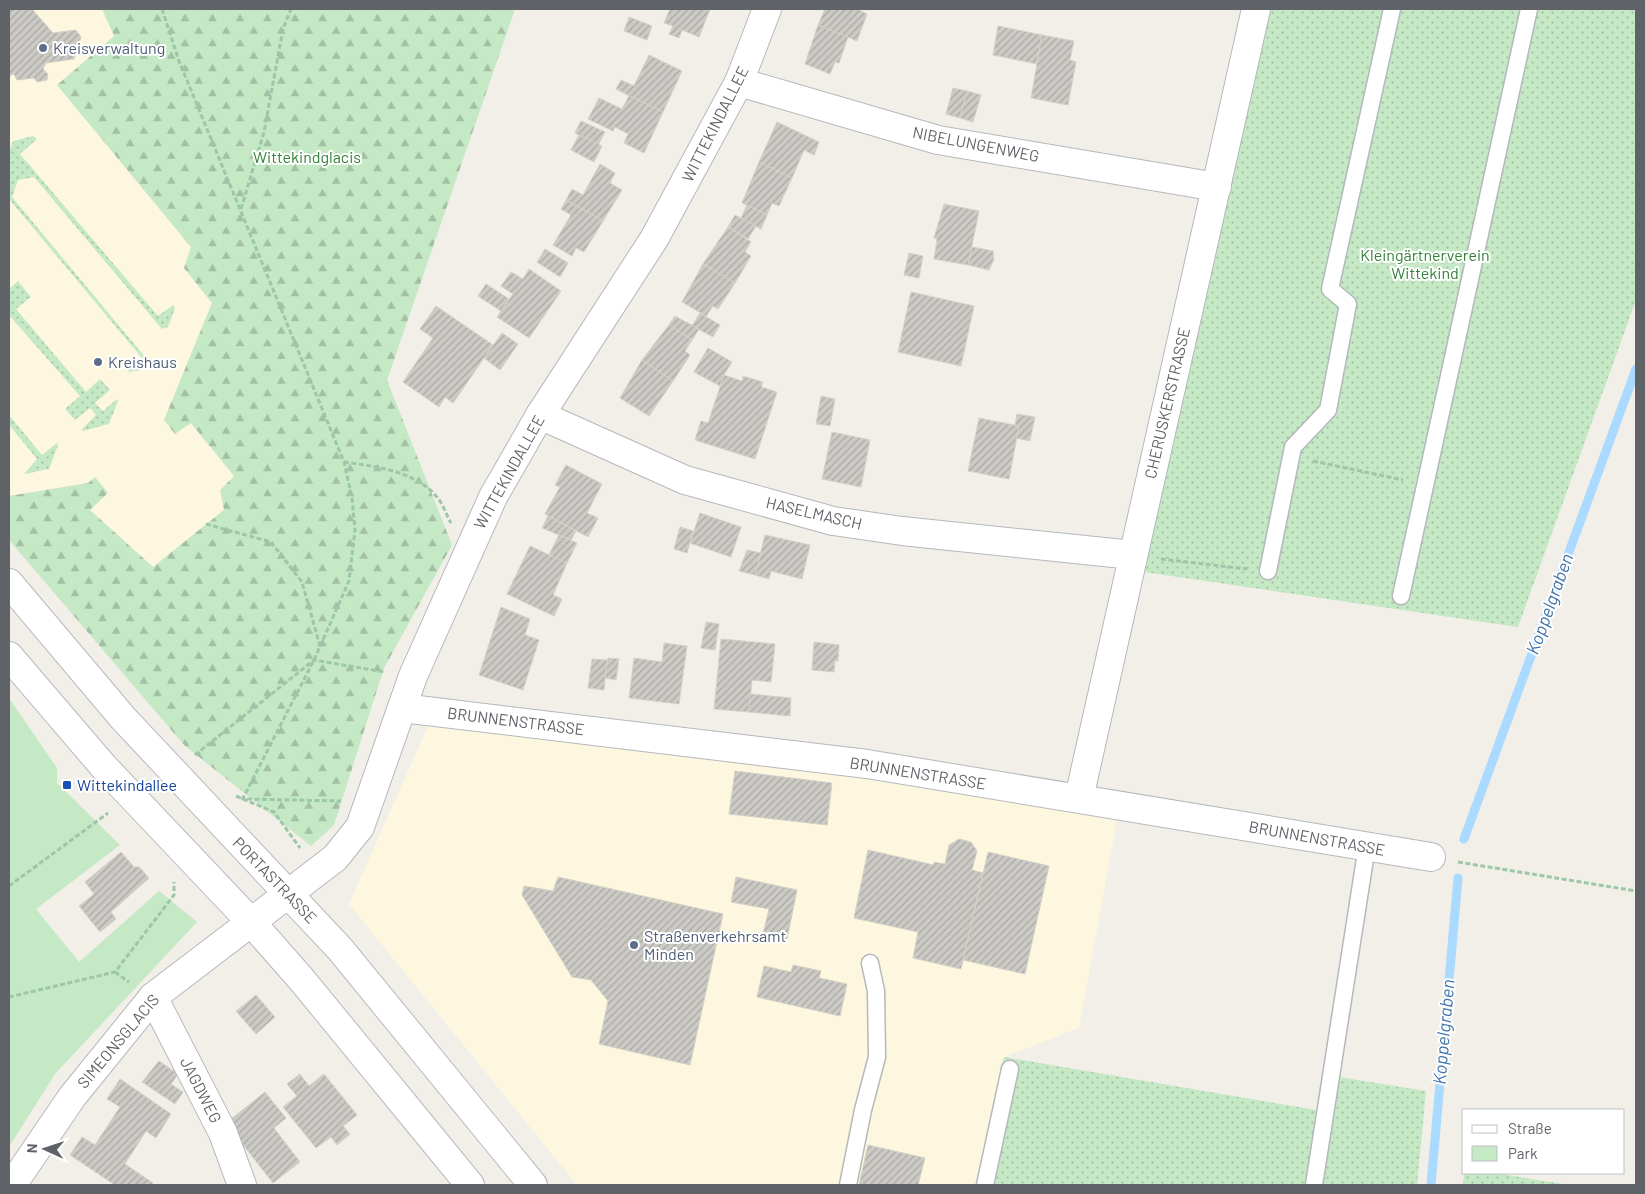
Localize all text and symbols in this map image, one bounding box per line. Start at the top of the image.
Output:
place label: Kreisverwaltung [53,38,165,57]
marker: Kreisverwaltung [37,42,49,54]
street label: WITTEKINDALLEE [677,63,752,185]
street label: NIBELUNGENWEG [911,122,1041,165]
park label: Wittekindglacis [253,147,361,166]
park label: Kleingärtnerverein Wittekind [1360,245,1490,282]
street label: CHERUSKERSTRASSE [1140,325,1193,480]
place label: Kreishaus [108,352,177,371]
marker: Kreishaus [92,356,104,368]
street label: WITTEKINDALLEE [469,411,548,532]
street label: HASELMASCH [764,492,864,533]
water label: Koppelgraben [1521,550,1577,657]
street label: BRUNNENSTRASSE [446,703,586,738]
street label: BRUNNENSTRASSE [849,752,988,793]
place label: Wittekindallee [77,775,177,794]
marker: Wittekindallee [61,779,73,791]
street label: BRUNNENSTRASSE [1248,816,1387,859]
street label: PORTASTRASSE [229,833,321,927]
place label: Straßenverkehrsamt Minden [644,926,786,963]
marker: Straßenverkehrsamt Minden [628,939,640,951]
water label: Koppelgraben [1427,978,1459,1085]
street label: SIMEONSGLACIS [73,990,163,1092]
street label: JAGDWEG [177,1054,226,1126]
legend [1462,1109,1625,1174]
text: Straße [1508,1119,1552,1137]
north arrow [20,1124,70,1174]
text: N [23,1143,40,1153]
text: Park [1508,1144,1538,1162]

